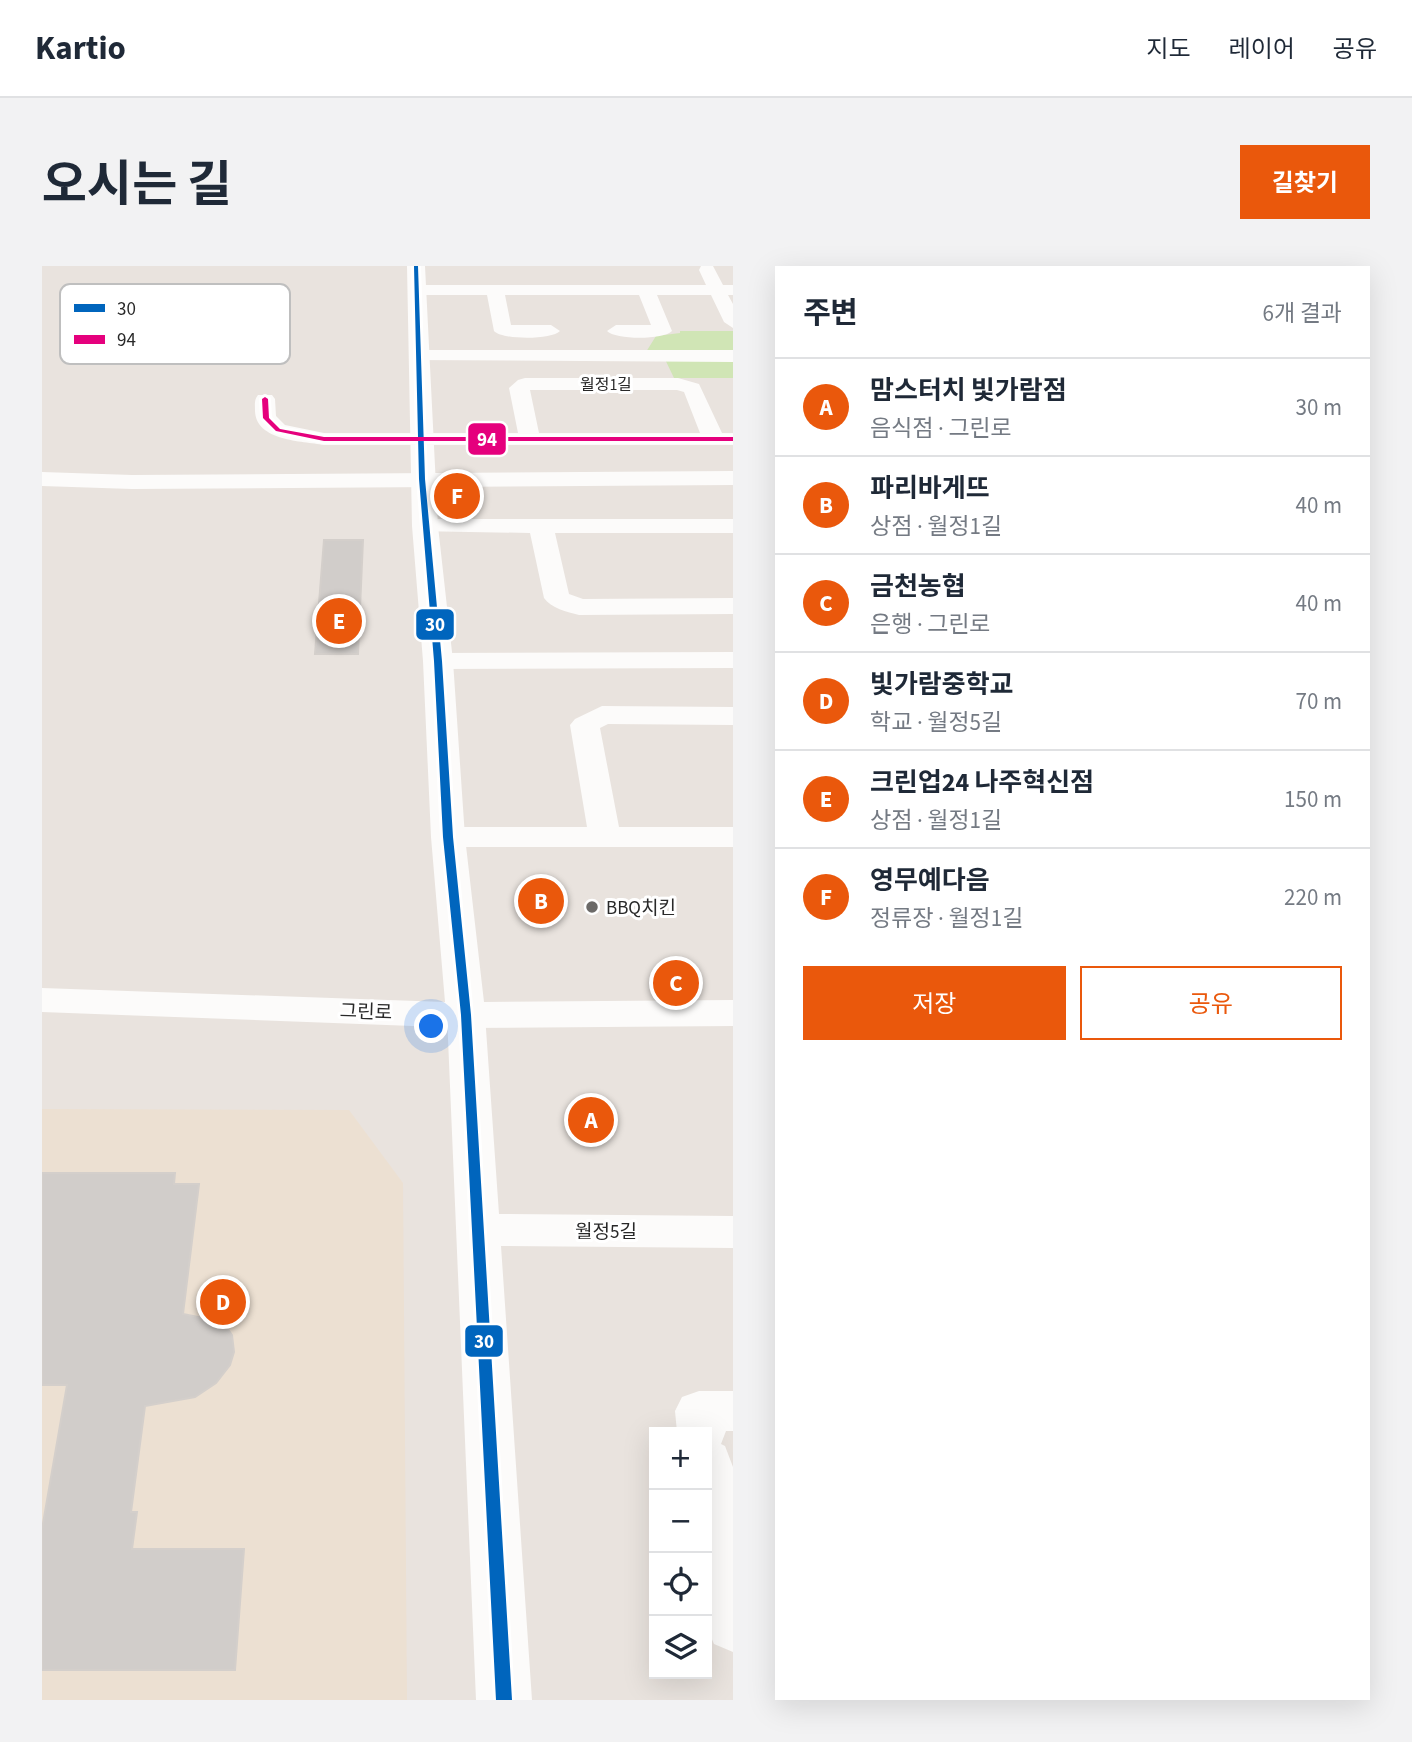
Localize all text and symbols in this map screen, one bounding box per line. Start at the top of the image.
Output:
text: Kartio [35,25,126,72]
text: 지도 [1146,32,1191,67]
text: 레이어 [1229,32,1295,67]
text: 공유 [1333,32,1377,67]
button: 길찾기 [1240,145,1370,219]
text: 오시는 길 [42,151,232,221]
legend [60,284,290,364]
text: 주변 [803,292,858,335]
text: 30 [117,296,136,323]
text: 6개 결과 [1262,297,1342,330]
text: 94 [117,327,136,354]
text: 맘스터치 빛가람점 [870,372,1067,409]
street label: 월정1길 [580,374,632,396]
text: A [819,391,833,424]
text: 30 m [1295,391,1342,424]
text: 음식점 · 그린로 [870,412,1012,445]
line badge: 94 [467,422,507,456]
text: 94 [477,427,497,454]
pin: F [434,470,480,522]
text: 파리바게뜨 [870,470,990,507]
text: B [819,489,833,522]
text: 40 m [1295,489,1342,522]
text: 상점 · 월정1길 [870,510,1002,543]
text: 금천농협 [870,568,966,605]
text: C [819,587,833,620]
text: 40 m [1295,587,1342,620]
pin: E [316,595,362,647]
line badge: 30 [415,608,455,641]
text: 은행 · 그린로 [870,608,991,641]
text: 30 [425,612,445,639]
text: 빛가람중학교 [870,666,1014,703]
text: D [819,685,833,718]
text: 70 m [1295,685,1342,718]
text: 학교 · 월정5길 [870,706,1002,739]
text: 크린업24 나주혁신점 [870,764,1094,801]
text: E [820,783,832,816]
text: 150 m [1284,783,1342,816]
text: 상점 · 월정1길 [870,804,1002,837]
text: 영무예다음 [870,862,990,899]
pin: B [518,875,564,927]
text: F [820,881,832,914]
text: 220 m [1284,881,1342,914]
place label: BBQ치킨 [606,895,676,922]
marker: BBQ치킨 [584,899,600,915]
text: 정류장 · 월정1길 [870,902,1023,935]
pin: C [653,957,699,1009]
button: 저장 [803,966,1066,1040]
button: 공유 [1080,966,1342,1040]
street label: 그린로 [339,998,393,1027]
your location [414,1009,448,1043]
pin: A [568,1094,614,1146]
street label: 월정5길 [575,1219,637,1246]
pin: D [200,1276,246,1328]
line badge: 30 [464,1324,504,1358]
text: 30 [474,1329,494,1356]
map controls [649,1427,712,1679]
button: + [649,1427,712,1490]
button: − [649,1490,712,1553]
button: locate [649,1553,712,1616]
button: layers [649,1616,712,1679]

